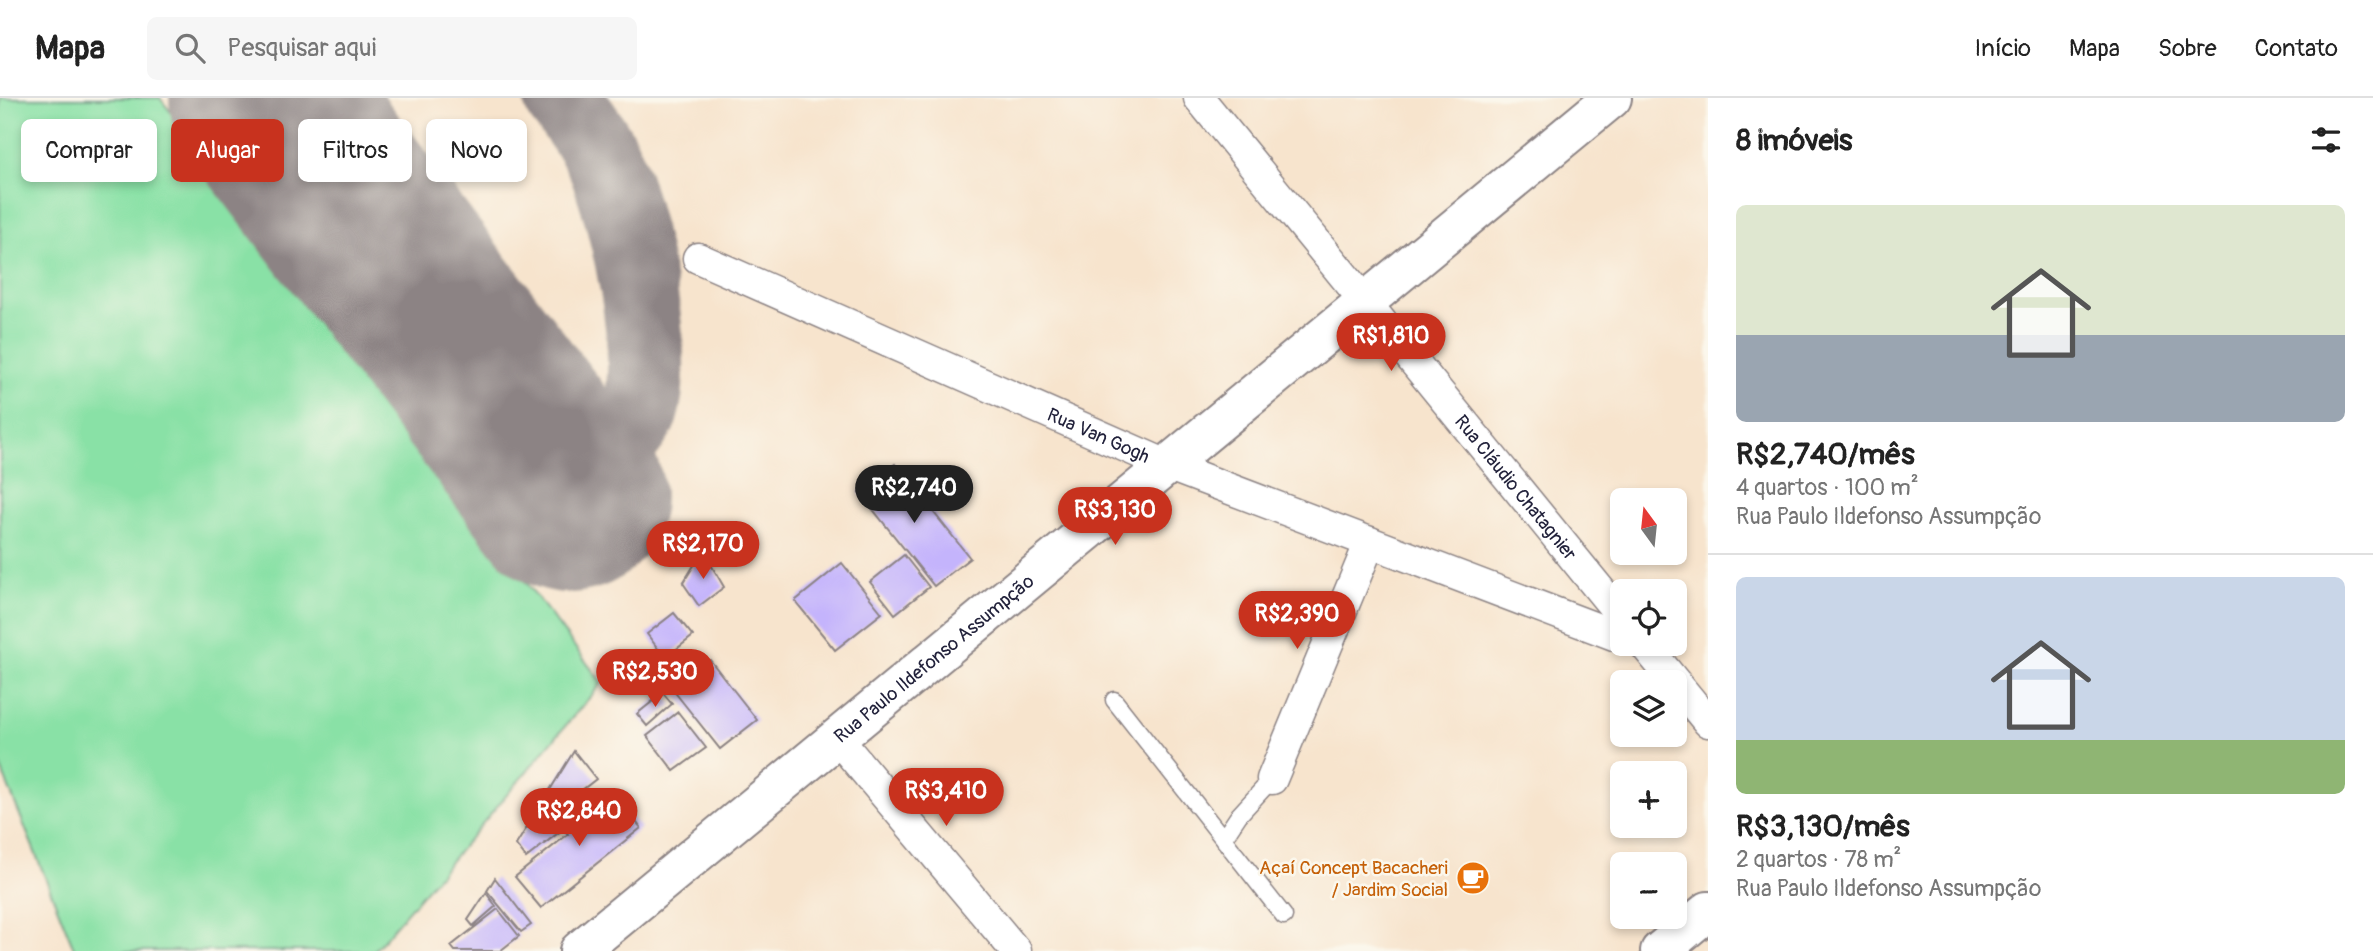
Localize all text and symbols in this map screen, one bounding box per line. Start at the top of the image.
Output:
search box [147,17,637,80]
text: Mapa [35,28,105,69]
icon: search [171,29,209,67]
text: Pesquisar aqui [227,32,376,64]
text: Início [1975,34,2031,63]
text: Mapa [2069,34,2120,63]
text: Sobre [2158,34,2217,63]
text: Contato [2255,34,2338,63]
chip: Comprar [21,119,157,182]
chip: Alugar [171,119,284,182]
chip: Filtros [298,119,412,182]
chip: Novo [426,119,527,182]
icon: filters [2307,121,2345,159]
text: 8 imóveis [1736,122,1852,159]
icon: home [1978,250,2104,376]
pin: R$1,810 [1326,314,1456,373]
text: R$1,810 [1353,321,1429,350]
street label: Rua Van Gogh [1043,403,1153,469]
street label: Rua Cláudio Chatagnier [1449,410,1582,565]
text: R$2,740/mês [1736,436,1915,473]
pin: R$2,740 [849,466,979,525]
text: R$2,740 [871,473,957,502]
text: 4 quartos · 100 m² [1736,473,1919,502]
pin: R$3,130 [1050,488,1180,547]
north arrow [1610,488,1687,565]
map controls [1610,488,1687,929]
text: R$3,130 [1074,495,1156,524]
text: Rua Paulo Ildefonso Assumpção [1736,502,2041,531]
pin: R$2,170 [638,522,768,581]
text: R$2,170 [662,529,744,558]
street label: Rua Paulo Ildefonso Assumpção [829,569,1039,748]
button: locate [1610,579,1687,656]
pin: R$2,390 [1232,592,1362,651]
text: R$2,390 [1255,599,1339,628]
icon: home [1978,622,2104,748]
pin: R$2,530 [590,650,720,709]
text: R$2,530 [612,657,698,686]
button: layers [1610,670,1687,747]
button: + [1610,761,1687,838]
pin: R$3,410 [881,768,1011,828]
text: R$3,410 [905,776,987,805]
pin: R$2,840 [514,788,644,848]
text: R$2,840 [536,796,622,825]
text: R$3,130/mês [1736,808,1910,845]
text: 2 quartos · 78 m² [1736,845,1901,874]
button: − [1610,852,1687,929]
place label: Açaí Concept Bacacheri / Jardim Social [1259,856,1448,902]
cafe icon: Açaí Concept Bacacheri / Jardim Social [1454,859,1492,897]
text: Rua Paulo Ildefonso Assumpção [1736,874,2041,903]

